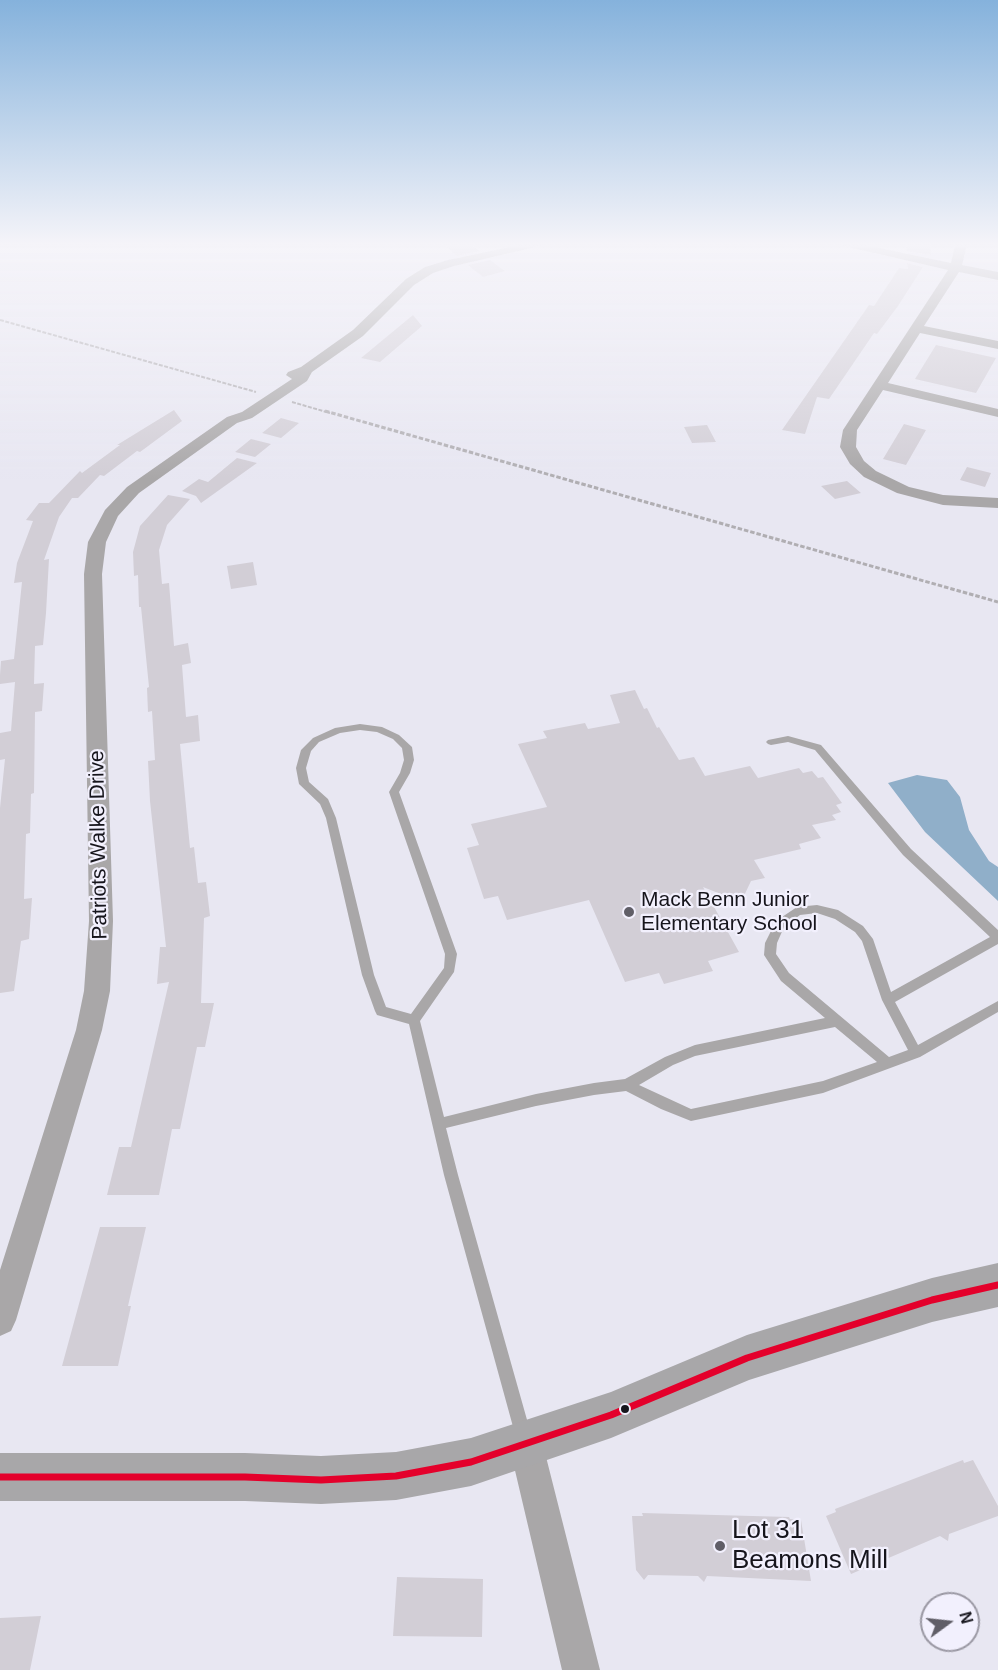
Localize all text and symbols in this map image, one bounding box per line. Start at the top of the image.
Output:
street label: Patriots Walke Drive [85,750,113,940]
place label: Mack Benn Junior Elementary School [641,887,817,937]
marker: Mack Benn Junior Elementary School [622,905,636,919]
unlabelled marker [619,1403,631,1415]
place label: Lot 31 Beamons Mill [732,1515,888,1576]
marker: Lot 31 Beamons Mill [713,1539,727,1553]
north arrow [920,1592,980,1652]
text: N [956,1610,976,1626]

